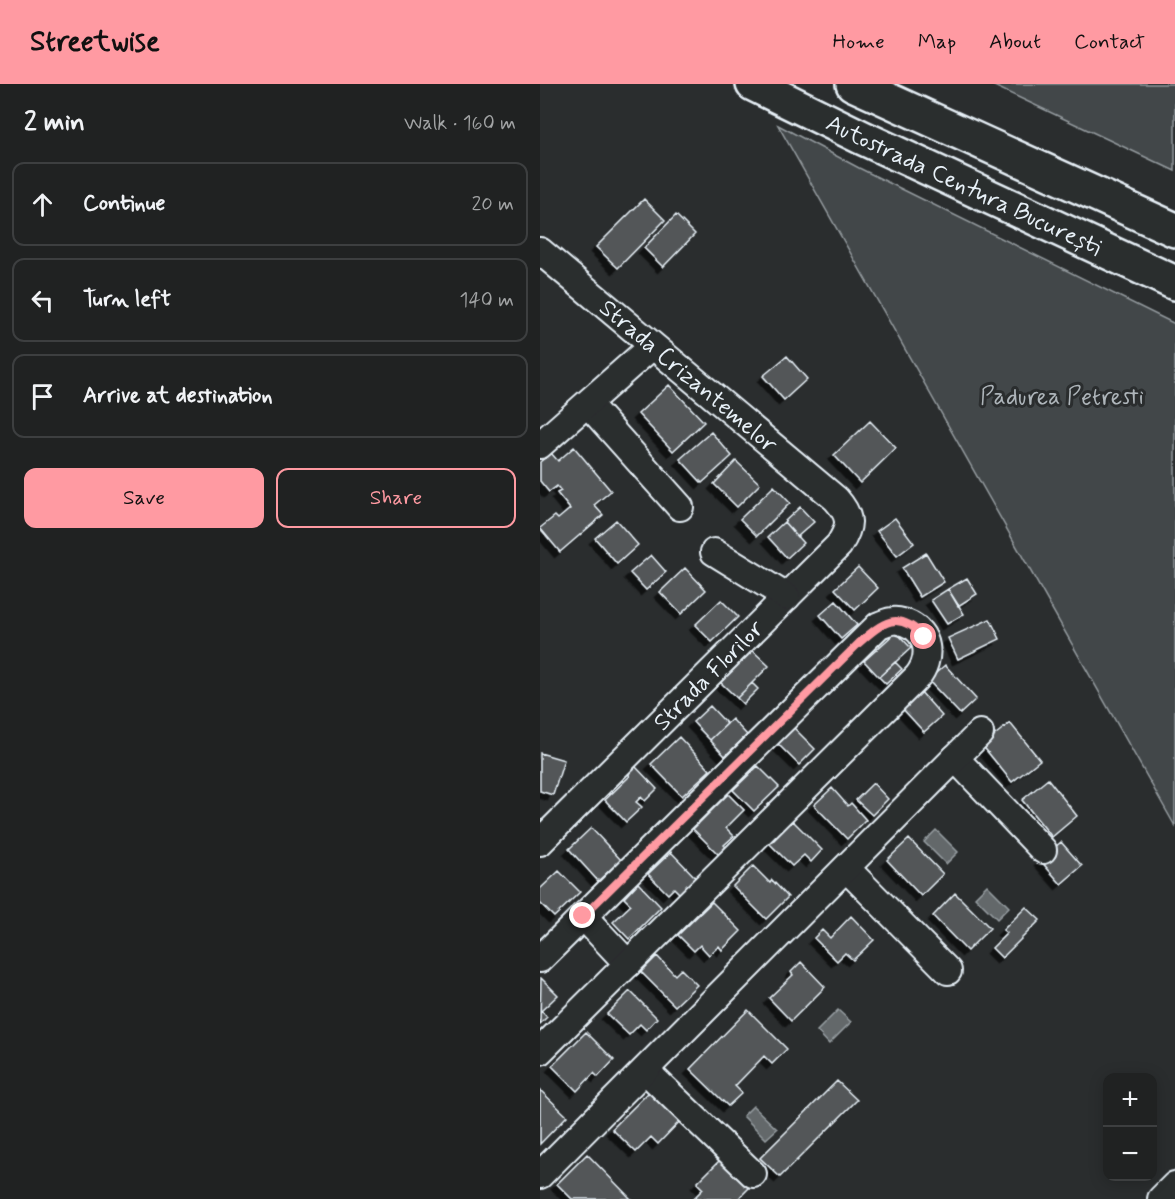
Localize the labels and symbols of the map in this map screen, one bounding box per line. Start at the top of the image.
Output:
street label: Autostrada Centura București [820,108,1106,264]
street label: Strada Crizantemelor [592,293,784,461]
park label: Padurea Petresti [980,382,1144,413]
street label: Strada Florilor [647,614,772,738]
route start [910,623,936,649]
route end [569,902,595,928]

